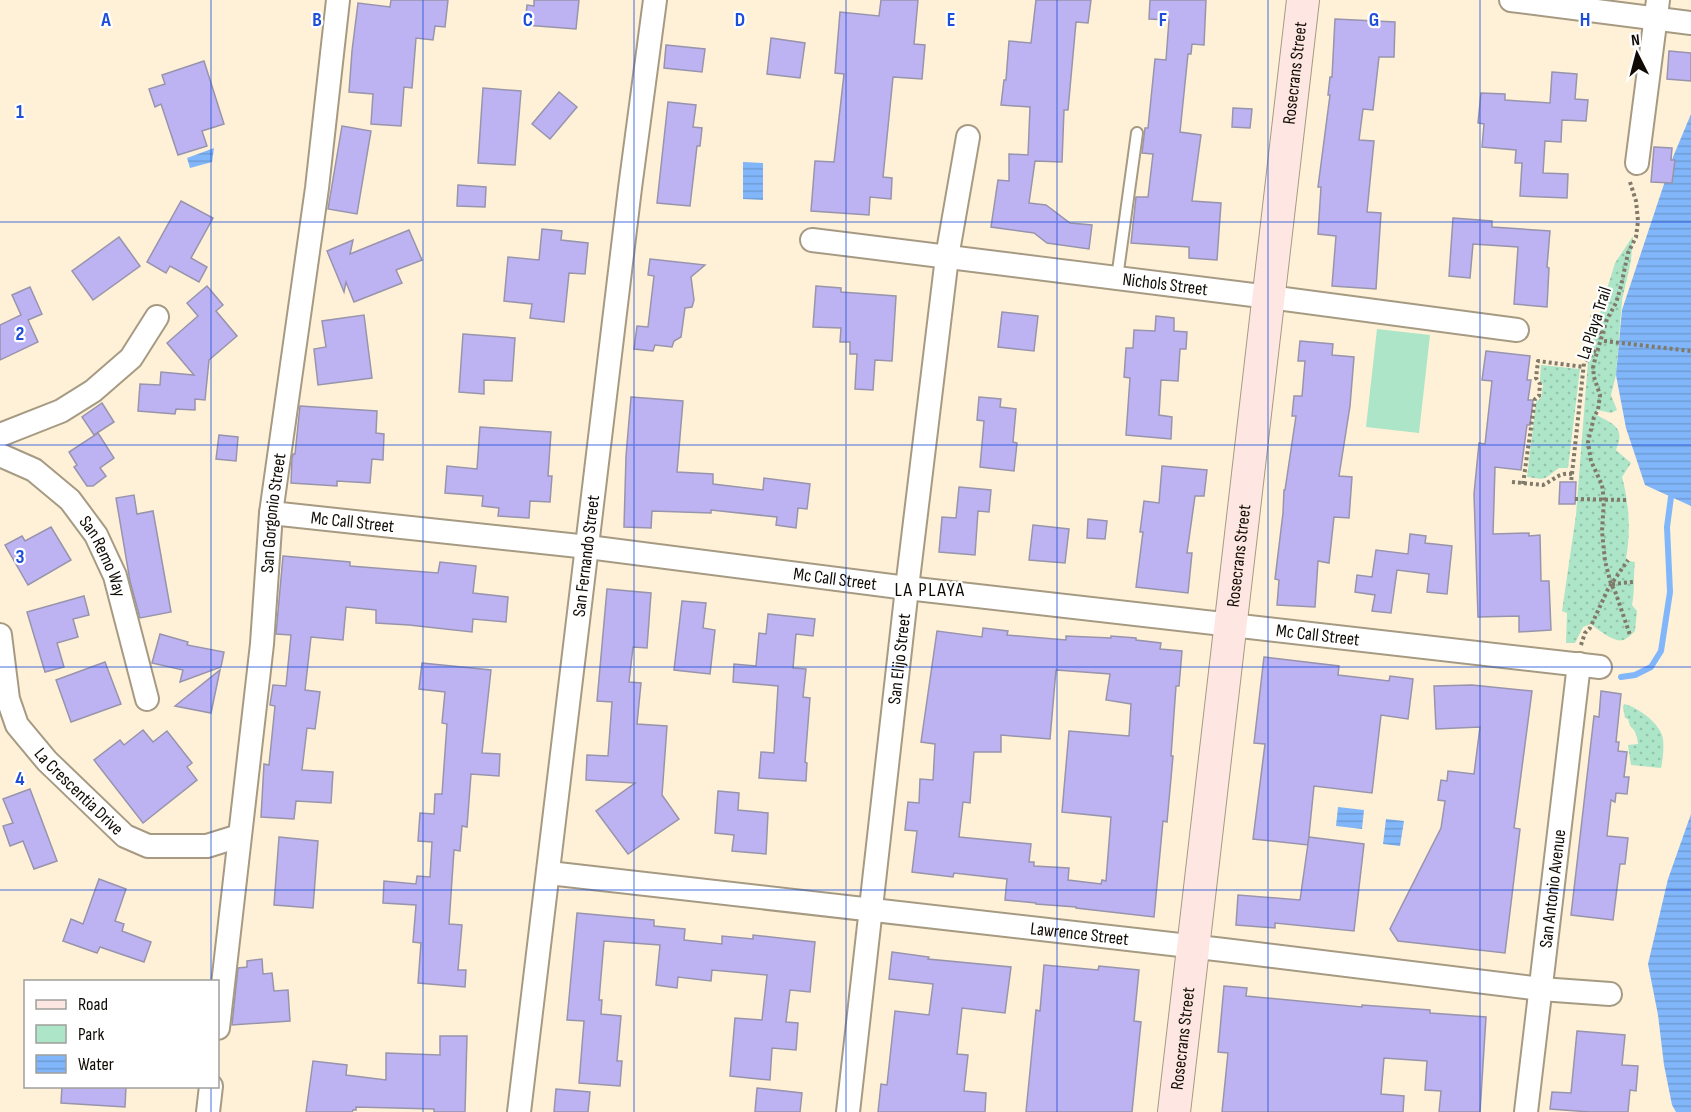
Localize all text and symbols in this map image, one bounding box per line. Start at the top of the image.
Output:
text: A [100,8,111,32]
text: B [312,8,322,32]
text: C [523,8,533,32]
text: D [735,8,745,32]
text: E [947,8,955,32]
text: F [1159,8,1167,32]
text: G [1369,8,1379,32]
text: H [1580,8,1590,32]
street label: Rosecrans Street [1279,20,1311,126]
north arrow [1607,24,1667,84]
text: N [1630,31,1641,50]
text: 1 [16,100,24,124]
street label: Nichols Street [1121,269,1210,300]
street label: La Playa Trail [1573,284,1616,362]
text: 2 [16,322,24,346]
street label: San Gorgonio Street [257,451,290,574]
street label: San Fernando Street [569,493,604,618]
street label: Rosecrans Street [1223,503,1255,608]
street label: Mc Call Street [310,507,396,537]
street label: San Remo Way [74,512,130,599]
text: 3 [16,545,25,569]
street label: Mc Call Street [792,564,878,595]
district label: LA PLAYA [894,578,966,602]
street label: San Elijo Street [884,612,915,706]
street label: Mc Call Street [1275,620,1361,651]
street label: La Crescentia Drive [30,744,128,840]
text: 4 [15,767,25,791]
street label: San Antonio Avenue [1535,828,1570,949]
street label: Lawrence Street [1029,918,1130,950]
legend [24,980,219,1088]
street label: Rosecrans Street [1167,986,1199,1091]
text: Road [78,994,108,1015]
text: Park [78,1024,104,1045]
text: Water [78,1054,114,1075]

